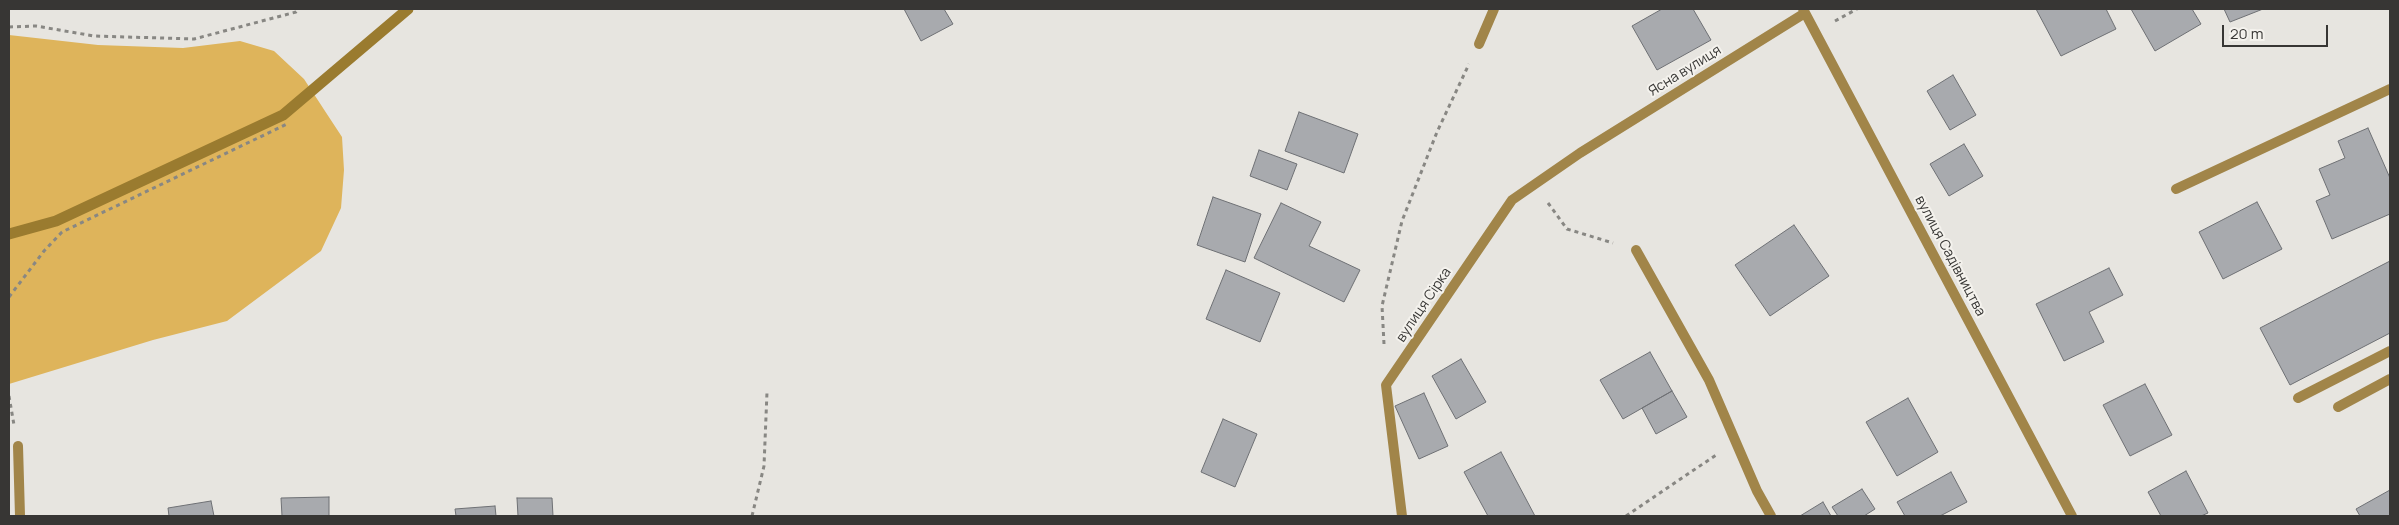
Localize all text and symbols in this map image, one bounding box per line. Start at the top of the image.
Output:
scale bar [2224,15,2330,47]
text: 20 m [2230,23,2263,44]
street label: Ясна вулиця [1646,42,1724,100]
street label: вулиця Садівництва [1911,193,1989,319]
street label: вулиця Сірка [1393,265,1455,345]

